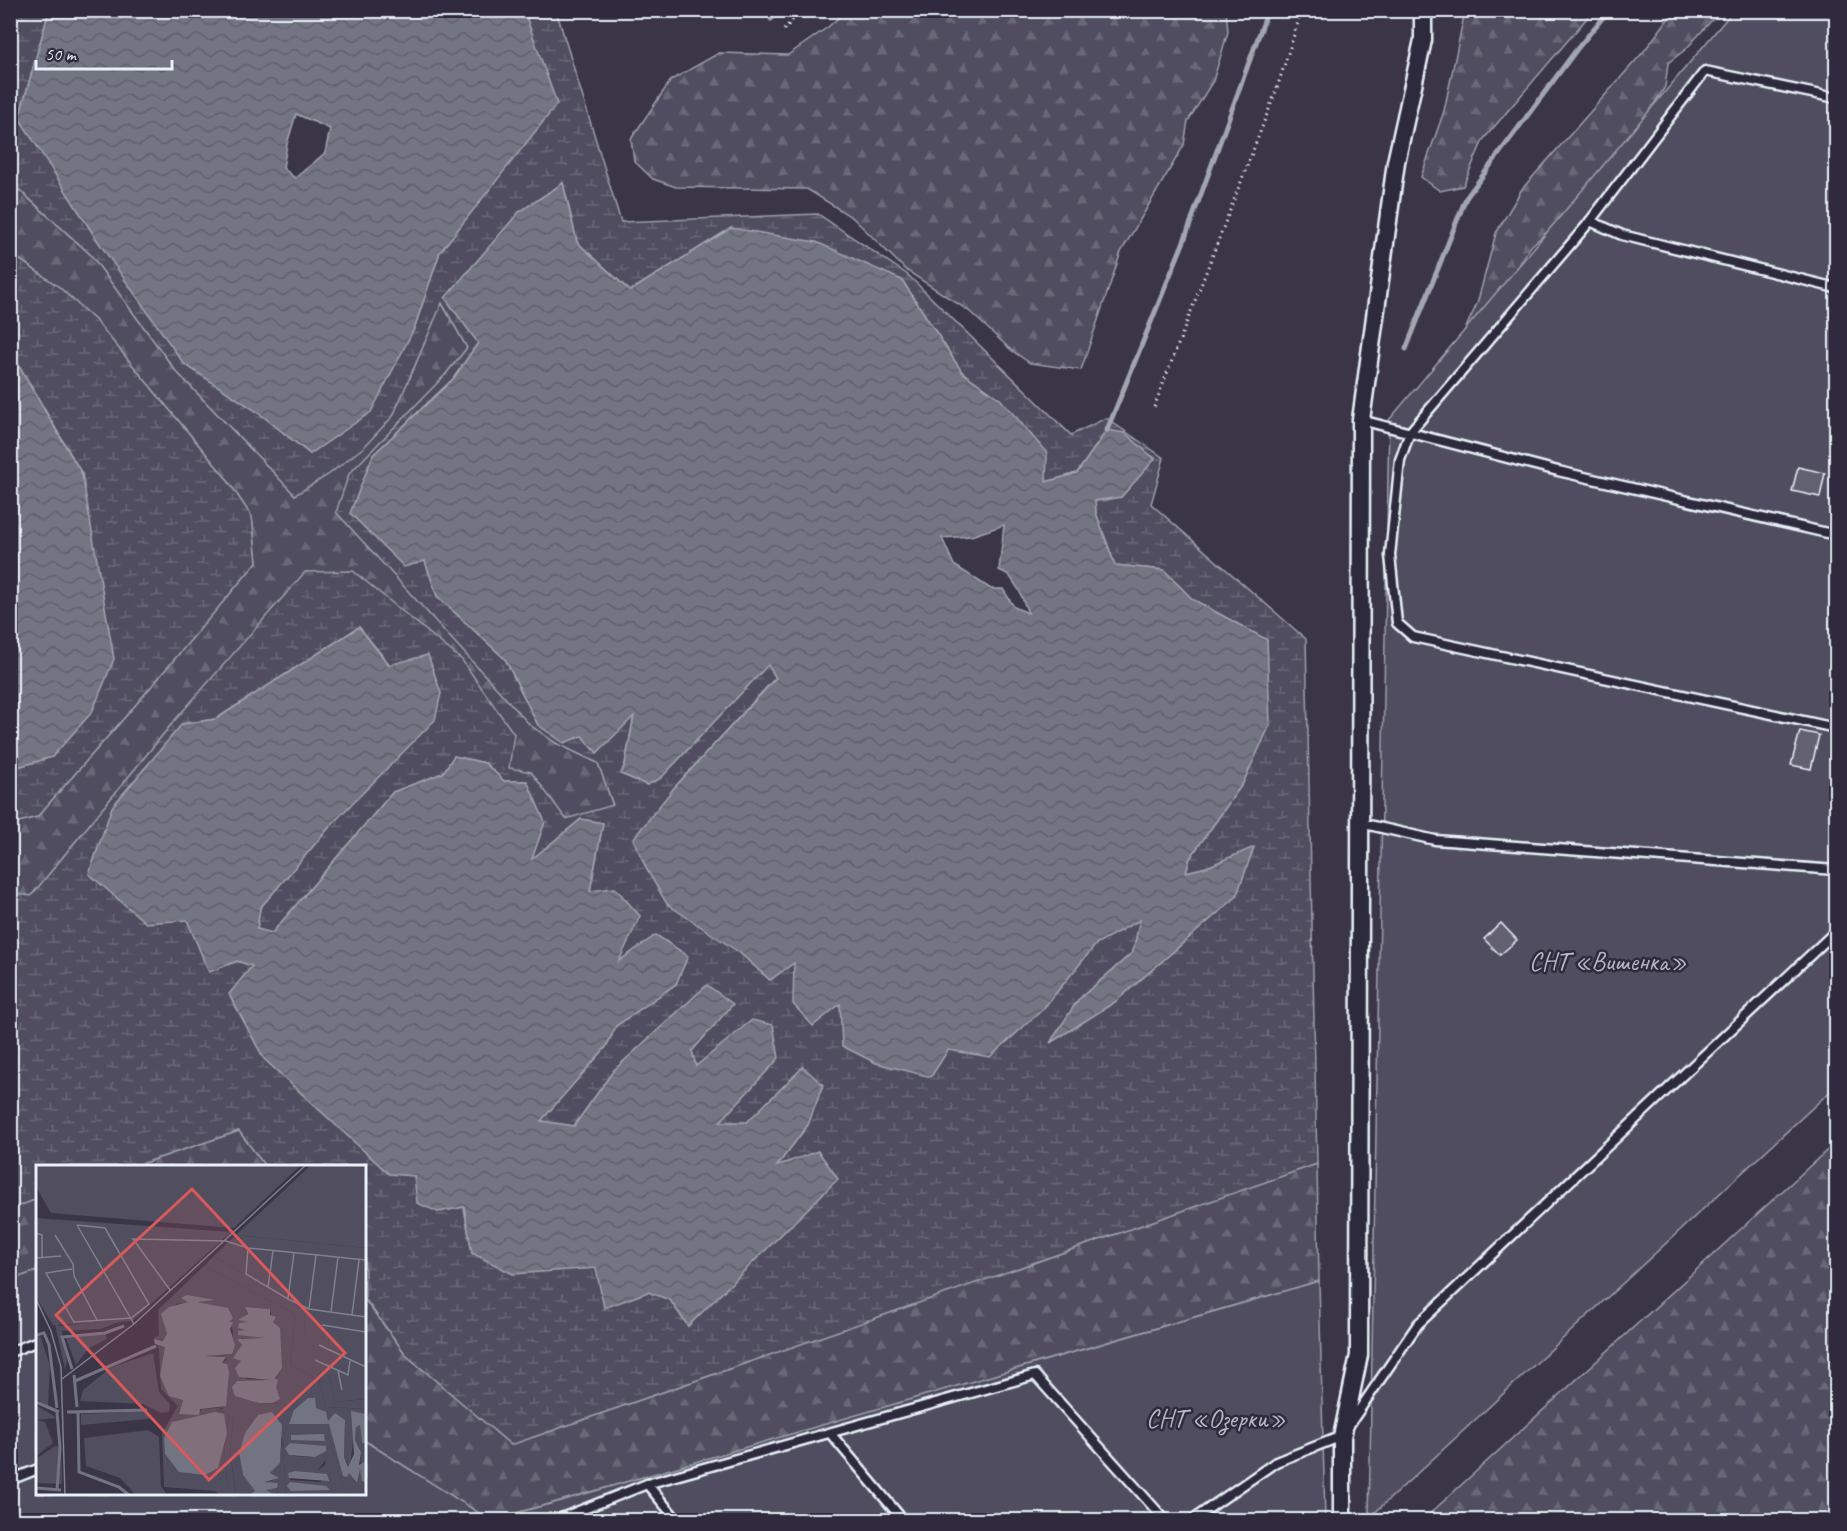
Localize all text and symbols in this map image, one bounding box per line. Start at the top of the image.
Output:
scale bar [36,33,172,71]
text: 50 m [45,43,78,65]
park label: СНТ «Вишенка» [1529,945,1687,978]
inset map [36,1165,366,1495]
park label: СНТ «Озерки» [1146,1402,1286,1436]

